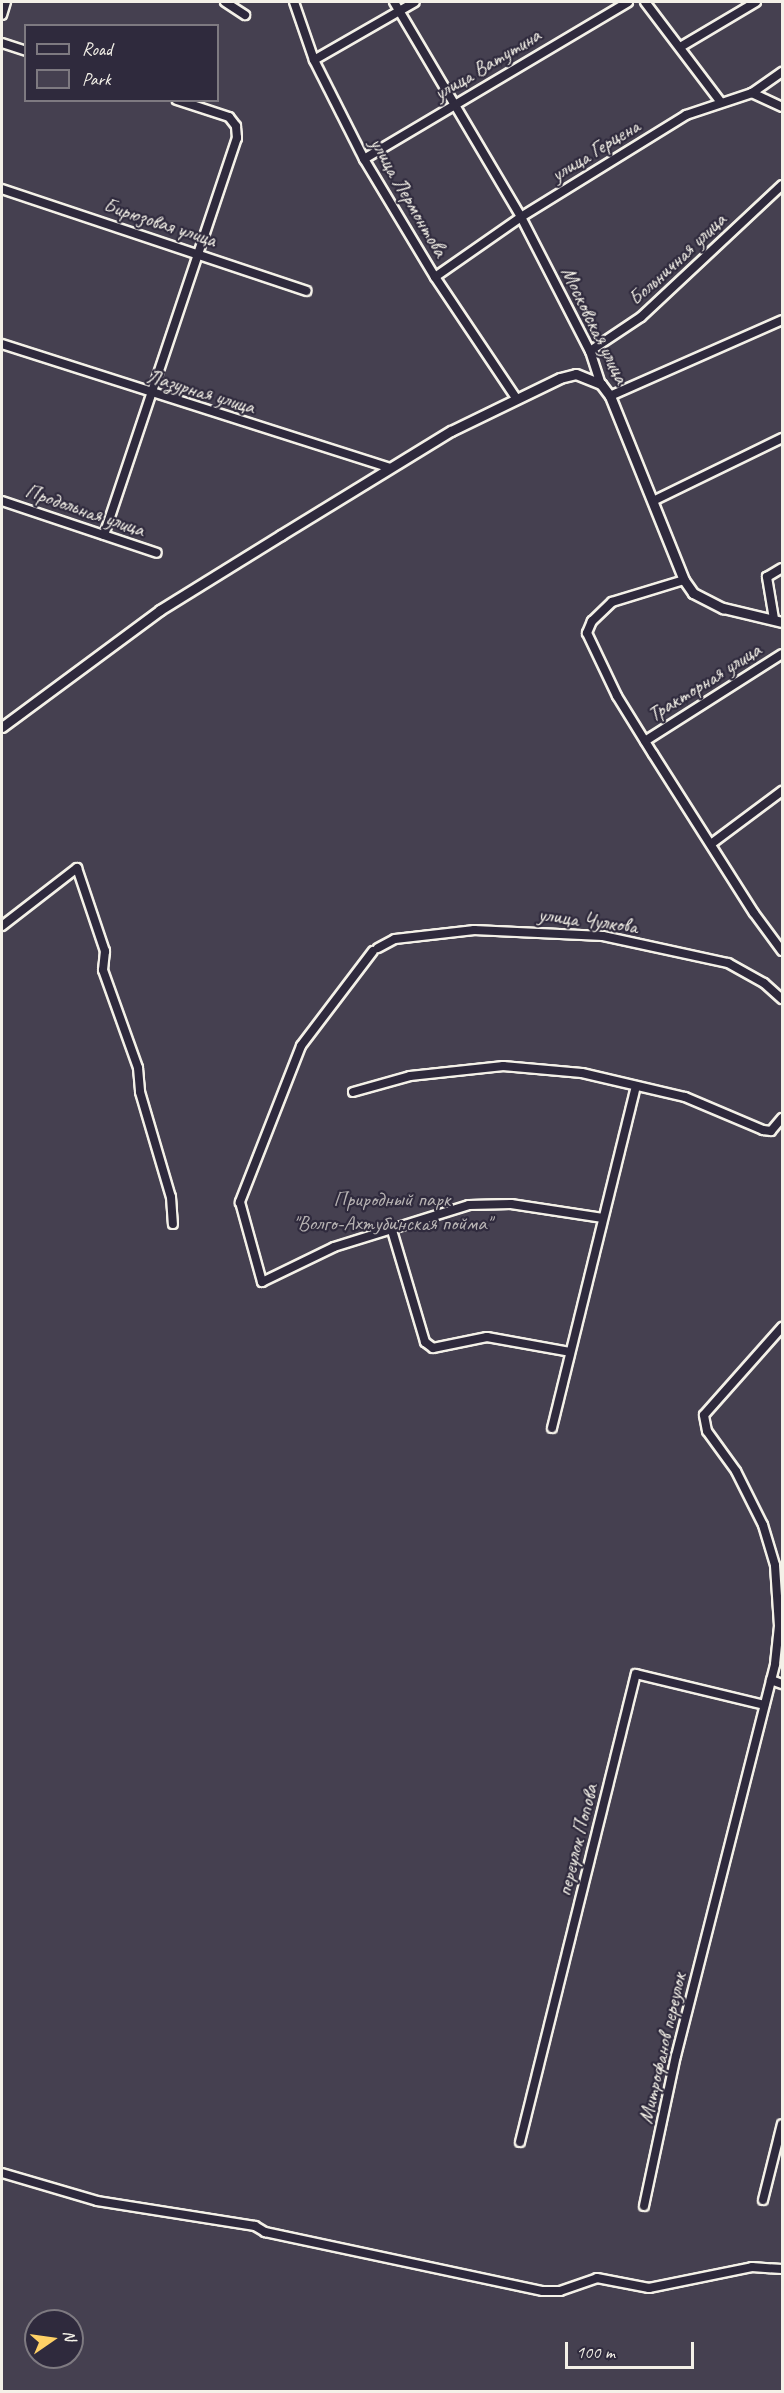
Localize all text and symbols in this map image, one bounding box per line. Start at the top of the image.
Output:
street label: улица Ватутина [428,22,546,106]
legend [24,24,219,102]
text: Road [82,38,112,60]
text: Park [82,68,111,90]
street label: улица Герцена [546,113,644,187]
street label: улица Лермонтова [365,133,453,261]
street label: Бирюзовая улица [100,192,220,252]
street label: Больничная улица [622,207,732,311]
street label: Московская улица [556,262,634,388]
street label: Лазурная улица [144,363,258,419]
street label: Продольная улица [22,478,148,542]
street label: Тракторная улица [642,637,766,727]
street label: улица Чулкова [536,901,640,939]
park label: Природный парк "Волго-Ахтубинская пойма" [293,1186,491,1236]
street label: переулок Попова [551,1782,603,1898]
street label: Митрофанов переулок [632,1970,692,2126]
north arrow [24,2309,84,2369]
text: N [59,2328,80,2342]
scale bar [568,2330,697,2368]
text: 100 m [576,2341,615,2363]

